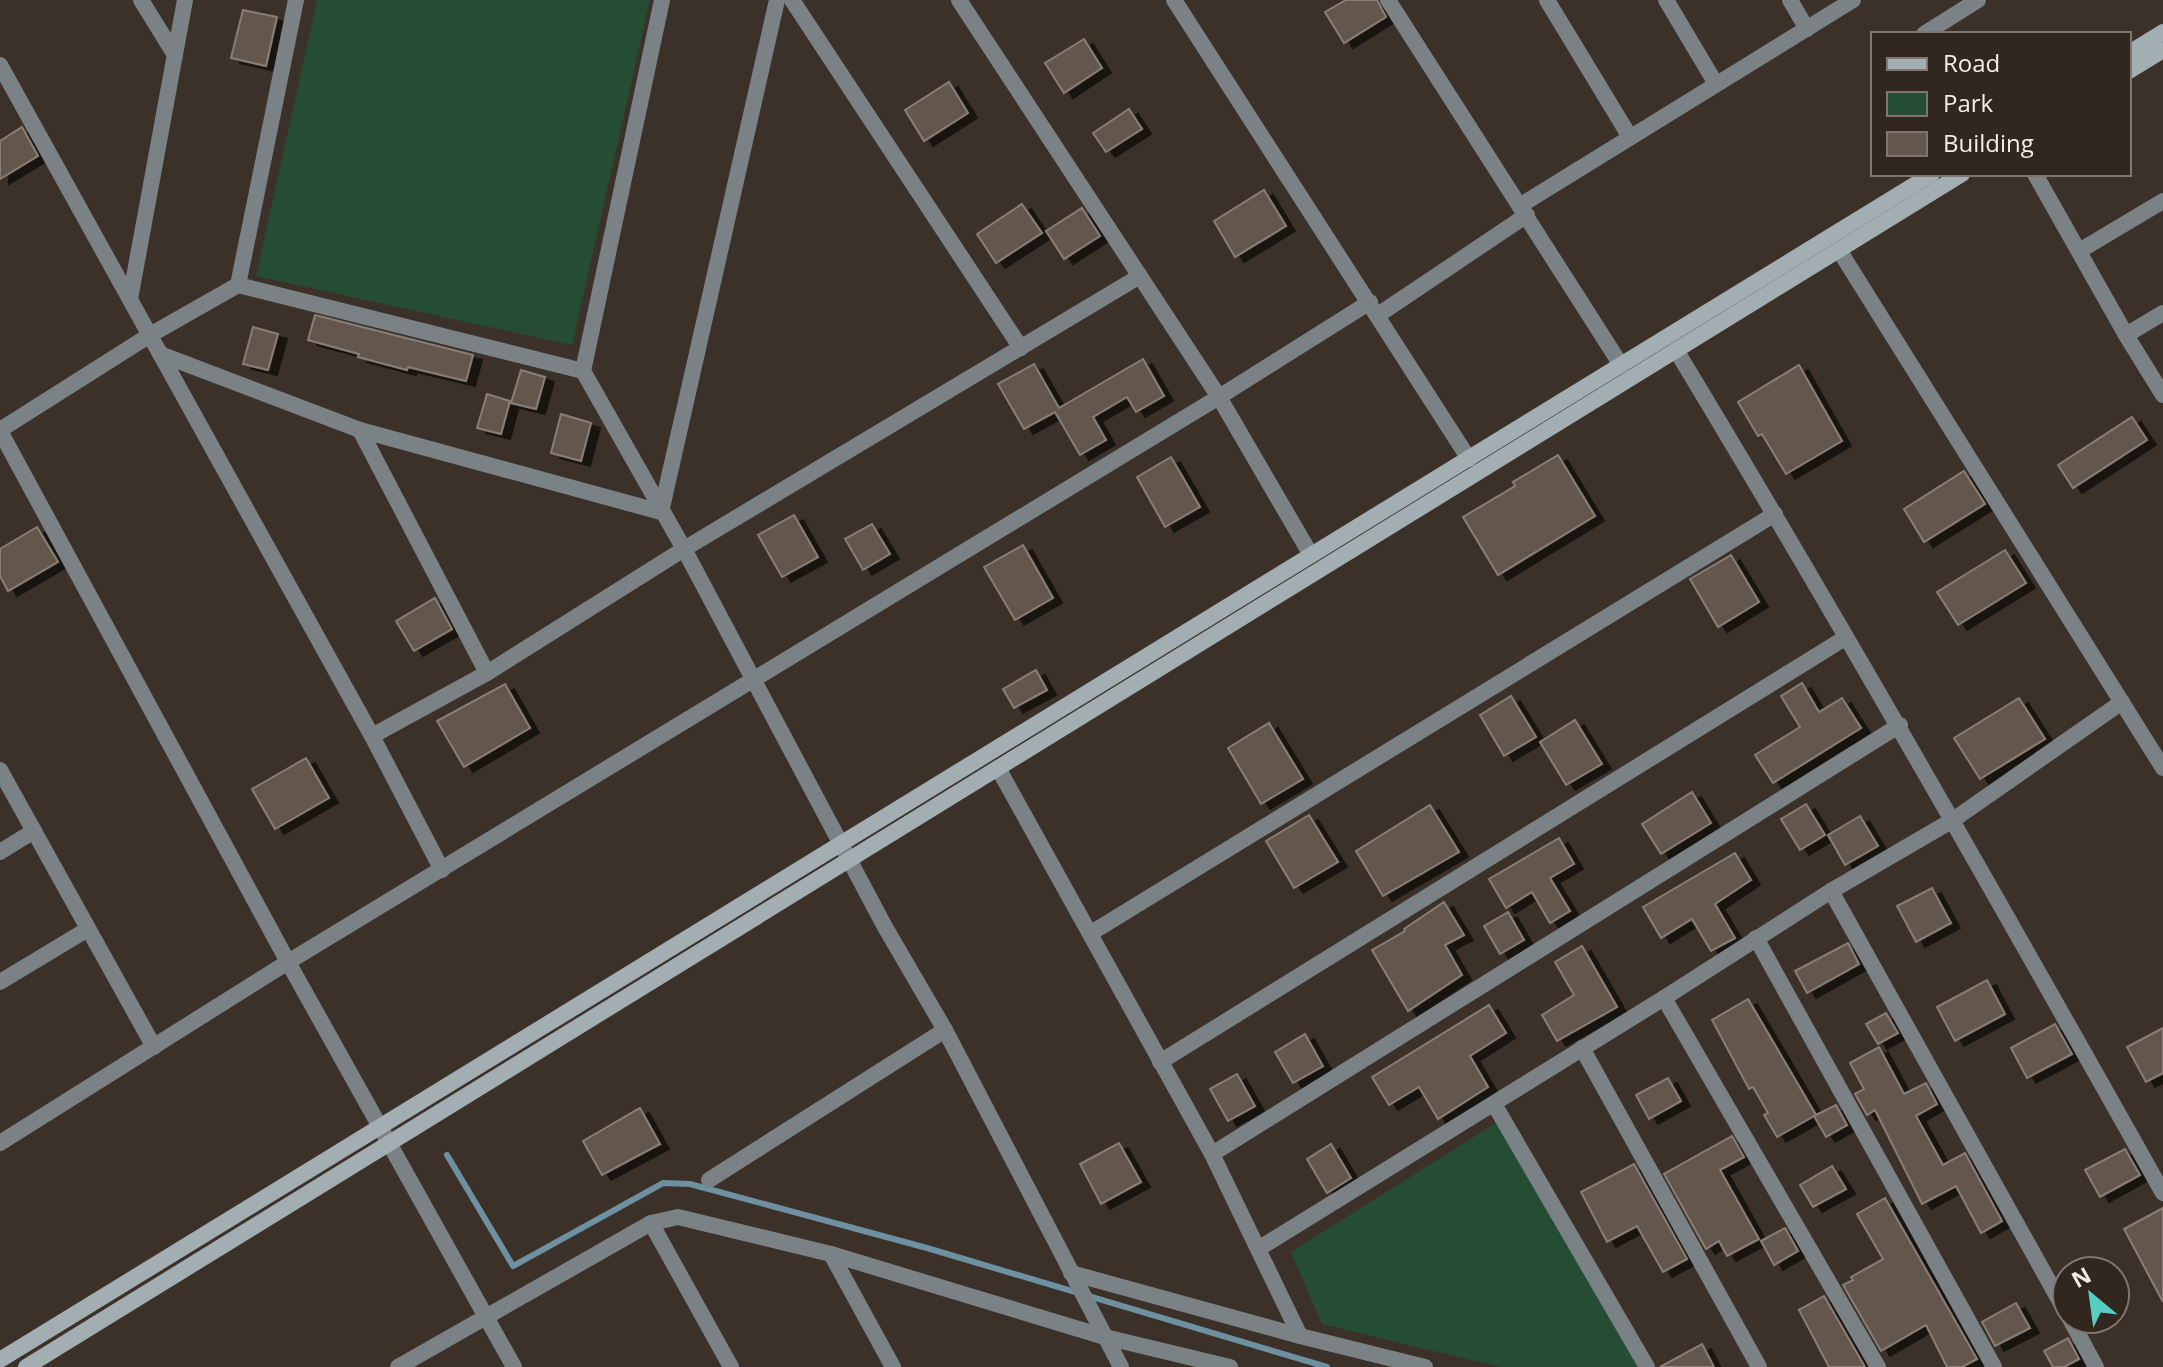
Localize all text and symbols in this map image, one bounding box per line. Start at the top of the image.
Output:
legend [1871,32,2131,176]
text: Road [1943,46,2000,79]
text: Park [1943,86,1994,119]
text: Building [1943,126,2034,159]
north arrow [2051,1255,2131,1335]
text: N [2066,1259,2096,1294]

